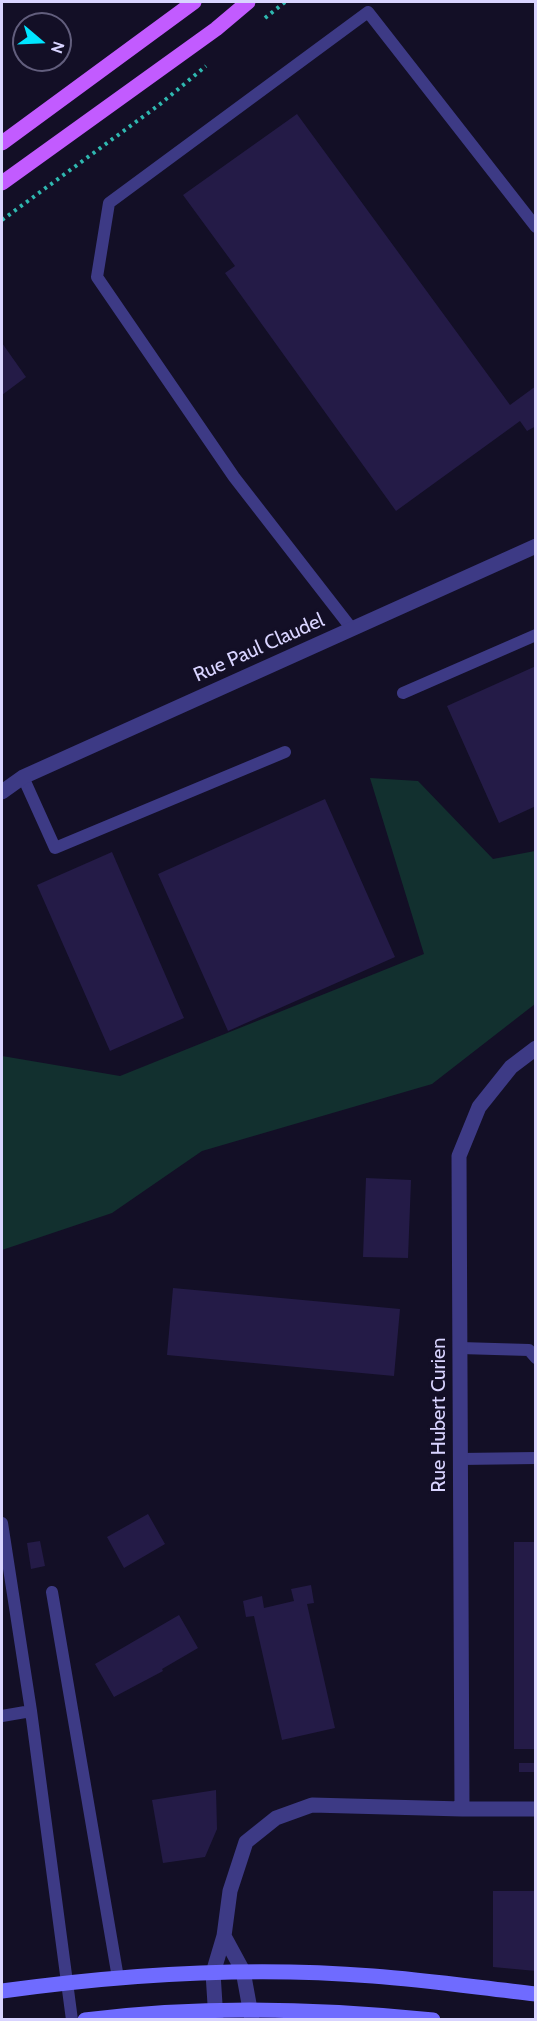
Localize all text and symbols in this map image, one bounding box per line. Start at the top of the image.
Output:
north arrow [12,12,72,72]
text: N [47,39,68,56]
street label: Rue Paul Claudel [190,608,328,688]
street label: Rue Hubert Curien [427,1338,451,1492]

